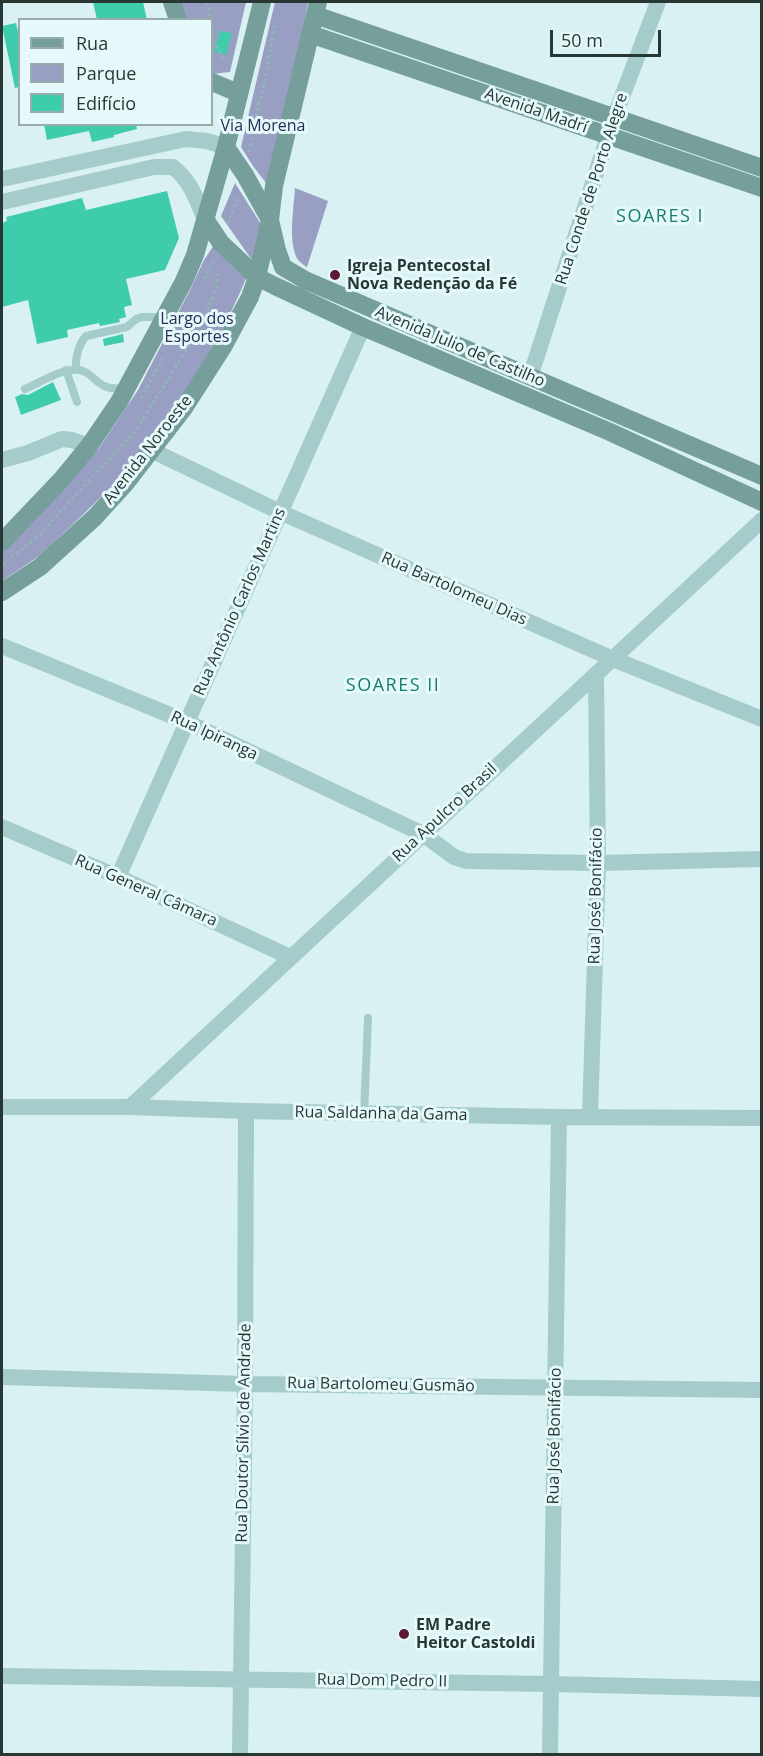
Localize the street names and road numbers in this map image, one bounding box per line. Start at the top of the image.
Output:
street label: Avenida Madrí [482,84,590,138]
street label: Rua Conde de Porto Alegre [552,91,632,287]
street label: Avenida Julio de Castilho [372,303,548,391]
street label: Avenida Noroeste [100,392,196,508]
street label: Rua Antônio Carlos Martins [190,505,290,699]
street label: Rua Bartolomeu Dias [378,548,530,630]
street label: Rua Ipiranga [167,707,261,765]
street label: Rua Apulcro Brasil [389,760,501,866]
street label: Rua José Bonifácio [585,827,607,965]
street label: Rua General Câmara [72,851,220,931]
street label: Rua Saldanha da Gama [294,1103,468,1125]
street label: Rua Doutor Sílvio de Andrade [232,1323,256,1543]
street label: Rua José Bonifácio [544,1367,566,1505]
street label: Rua Bartolomeu Gusmão [287,1374,475,1396]
street label: Rua Dom Pedro II [317,1670,447,1692]

